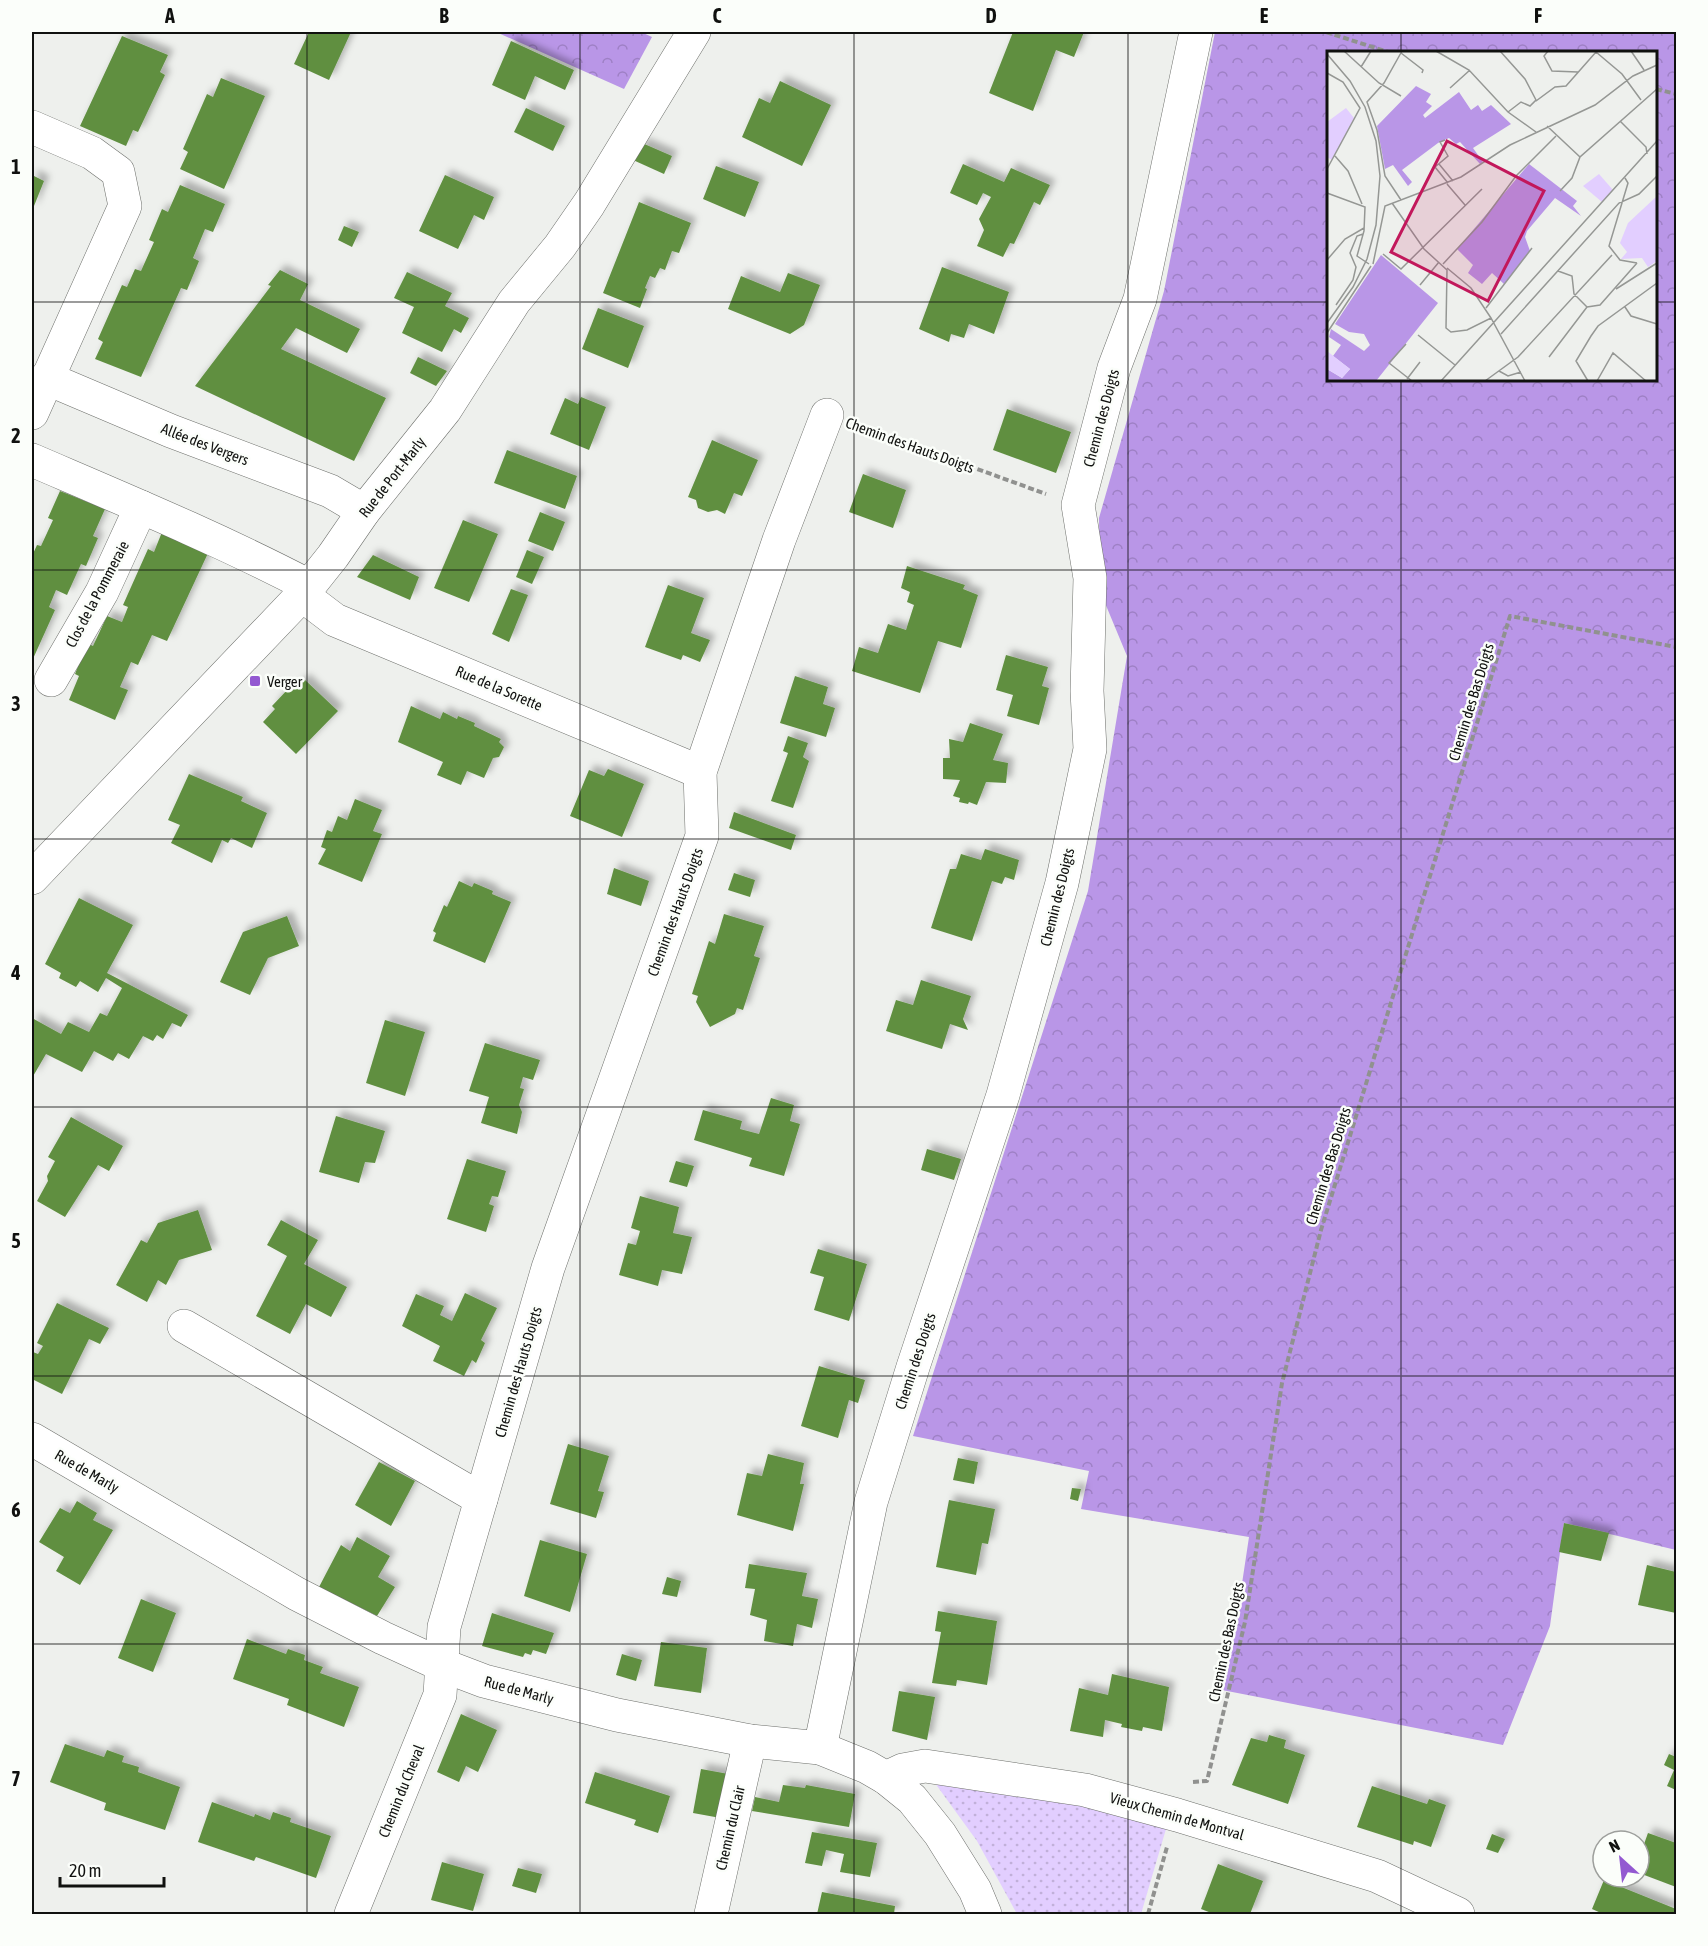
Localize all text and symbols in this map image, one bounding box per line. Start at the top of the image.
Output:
text: A [164,4,175,27]
text: B [439,4,449,27]
text: C [713,4,722,27]
text: D [985,4,997,27]
text: E [1260,4,1269,27]
text: F [1534,4,1542,27]
inset map [1327,51,1657,381]
text: 1 [11,155,21,178]
street label: Chemin des Doigts [1080,367,1122,469]
street label: Chemin des Hauts Doigts [844,414,976,476]
street label: Allée des Vergers [159,420,251,468]
text: 2 [11,424,21,447]
street label: Rue de Port-Marly [355,433,429,521]
street label: Clos de la Pommeraie [62,538,132,650]
street label: Chemin des Bas Doigts [1445,641,1497,763]
street label: Rue de la Sorette [453,662,545,714]
place label: Verger [267,673,303,690]
marker: Verger [248,674,262,688]
text: 3 [11,692,21,715]
street label: Chemin des Hauts Doigts [644,846,706,978]
street label: Chemin des Doigts [1037,846,1077,948]
text: 4 [10,961,21,984]
street label: Chemin des Bas Doigts [1302,1105,1354,1227]
text: 5 [11,1229,21,1252]
street label: Chemin des Hauts Doigts [491,1305,545,1439]
street label: Chemin des Doigts [891,1311,939,1411]
street label: Rue de Marly [52,1446,122,1496]
text: 6 [11,1498,21,1521]
street label: Chemin des Bas Doigts [1205,1581,1247,1703]
street label: Rue de Marly [482,1673,556,1707]
street label: Chemin du Cheval [375,1742,427,1840]
text: 7 [11,1767,21,1790]
street label: Chemin du Clair [712,1783,748,1872]
street label: Vieux Chemin de Montval [1108,1789,1246,1843]
north arrow [1591,1829,1651,1889]
text: N [1606,1835,1622,1856]
scale bar [60,1850,164,1888]
text: 20 m [69,1860,101,1881]

